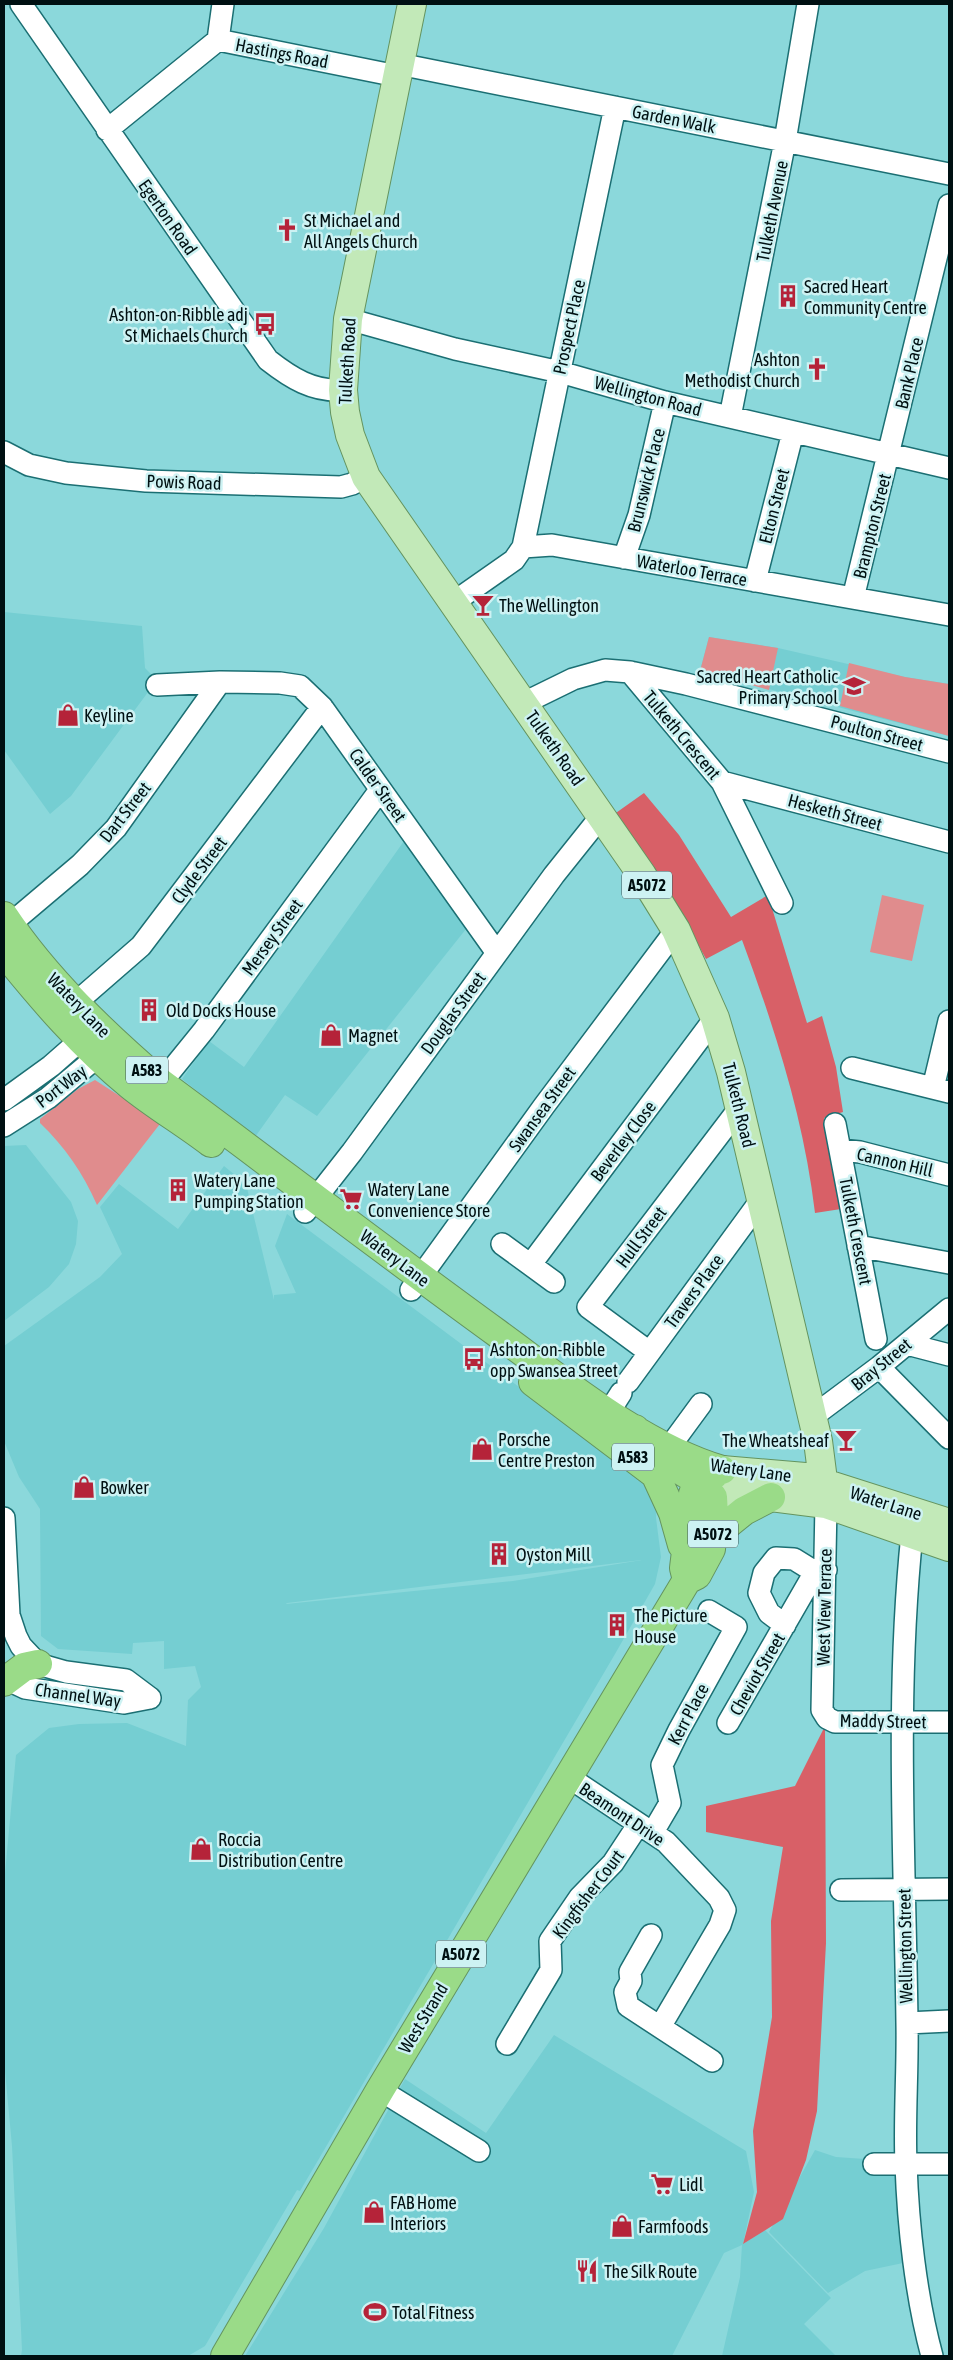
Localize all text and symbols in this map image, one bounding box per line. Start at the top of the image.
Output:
street label: Hastings Road [234,34,330,72]
street label: Garden Walk [630,101,718,137]
street label: Tulketh Avenue [752,159,792,263]
street label: Egerton Road [134,175,202,259]
place label: St Michael and All Angels Church [304,210,418,252]
church icon: St Michael and All Angels Church [274,217,300,243]
place label: Sacred Heart Community Centre [804,276,927,318]
street label: Prospect Place [549,278,589,376]
building icon: Sacred Heart Community Centre [775,283,801,309]
place label: Ashton-on-Ribble adj St Michaels Church [109,304,248,346]
bus stop icon: Ashton-on-Ribble adj St Michaels Church [252,311,278,337]
street label: Tulketh Road [334,317,360,405]
street label: Bank Place [891,335,927,411]
place label: Ashton Methodist Church [684,349,800,391]
church icon: Ashton Methodist Church [804,356,830,382]
street label: Wellington Road [592,372,704,420]
street label: Brunswick Place [623,426,669,534]
street label: Elton Street [755,466,793,546]
street label: Powis Road [146,470,222,494]
street label: Brampton Street [849,471,895,581]
street label: Waterloo Terrace [635,550,749,590]
bar icon: The Wellington [470,592,496,618]
place label: The Wellington [499,595,599,616]
place label: Sacred Heart Catholic Primary School [697,666,838,708]
school or university icon: Sacred Heart Catholic Primary School [841,673,867,699]
street label: Tulketh Crescent [639,686,725,784]
shop icon: Keyline [55,702,81,728]
place label: Keyline [84,705,134,726]
street label: Tulketh Road [521,706,589,790]
street label: Poulton Street [829,711,925,755]
street label: Calder Street [345,744,411,826]
street label: Dart Street [95,778,155,846]
street label: Hesketh Street [786,789,884,835]
street label: Clyde Street [167,832,231,908]
road number: A5072 [622,872,672,898]
street label: Mersey Street [237,895,307,979]
street label: Watery Lane [43,968,115,1042]
street label: Douglas Street [416,968,490,1058]
building icon: Old Docks House [136,997,162,1023]
place label: Old Docks House [166,1000,276,1021]
shop icon: Magnet [318,1022,344,1048]
place label: Magnet [348,1025,398,1046]
road number: A583 [126,1056,168,1084]
street label: Port Way [31,1060,91,1112]
street label: Tulketh Road [718,1060,760,1150]
street label: Swansea Street [504,1062,580,1156]
street label: Beverley Close [586,1097,660,1185]
street label: Cannon Hill [855,1143,935,1181]
place label: Watery Lane Pumping Station [194,1170,304,1212]
street label: Tulketh Crescent [835,1175,877,1287]
building icon: Watery Lane Pumping Station [165,1177,191,1203]
place label: Watery Lane Convenience Store [368,1179,490,1221]
supermarket icon: Watery Lane Convenience Store [338,1186,364,1212]
street label: Hull Street [611,1202,671,1272]
street label: Watery Lane [356,1225,434,1291]
street label: Travers Place [660,1250,728,1332]
street label: Bray Street [847,1333,915,1395]
place label: Ashton-on-Ribble opp Swansea Street [490,1339,618,1381]
bus stop icon: Ashton-on-Ribble opp Swansea Street [461,1346,487,1372]
bar icon: The Wheatsheaf [833,1427,859,1453]
place label: Porsche Centre Preston [498,1429,595,1471]
place label: The Wheatsheaf [722,1430,829,1451]
shop icon: Porsche Centre Preston [469,1436,495,1462]
road number: A583 [612,1444,654,1470]
street label: Watery Lane [709,1454,793,1486]
shop icon: Bowker [71,1474,97,1500]
place label: Bowker [100,1477,149,1498]
street label: Water Lane [848,1482,924,1524]
road number: A5072 [688,1520,738,1548]
building icon: Oyston Mill [486,1541,512,1567]
place label: Oyston Mill [516,1544,591,1565]
street label: West View Terrace [812,1548,836,1666]
place label: The Picture House [634,1605,708,1647]
building icon: The Picture House [604,1612,630,1638]
street label: Cheviot Street [725,1629,789,1719]
street label: Channel Way [34,1679,122,1711]
street label: Kerr Place [663,1680,713,1748]
street label: Maddy Street [839,1710,927,1732]
street label: Beamont Drive [576,1778,668,1850]
place label: Roccia Distribution Centre [218,1829,343,1871]
shop icon: Roccia Distribution Centre [188,1836,214,1862]
street label: Kingfisher Court [548,1846,628,1942]
street label: Wellington Street [893,1888,917,2004]
road number: A5072 [436,1940,486,1968]
street label: West Strand [394,1979,452,2057]
supermarket icon: Lidl [649,2171,675,2197]
place label: Lidl [679,2174,704,2195]
place label: FAB Home Interiors [390,2192,457,2234]
shop icon: FAB Home Interiors [361,2199,387,2225]
shop icon: Farmfoods [609,2213,635,2239]
place label: Farmfoods [638,2216,708,2237]
restaurant icon: The Silk Route [574,2258,600,2284]
place label: The Silk Route [604,2261,697,2282]
sports icon: Total Fitness [362,2299,388,2325]
place label: Total Fitness [392,2302,474,2323]

